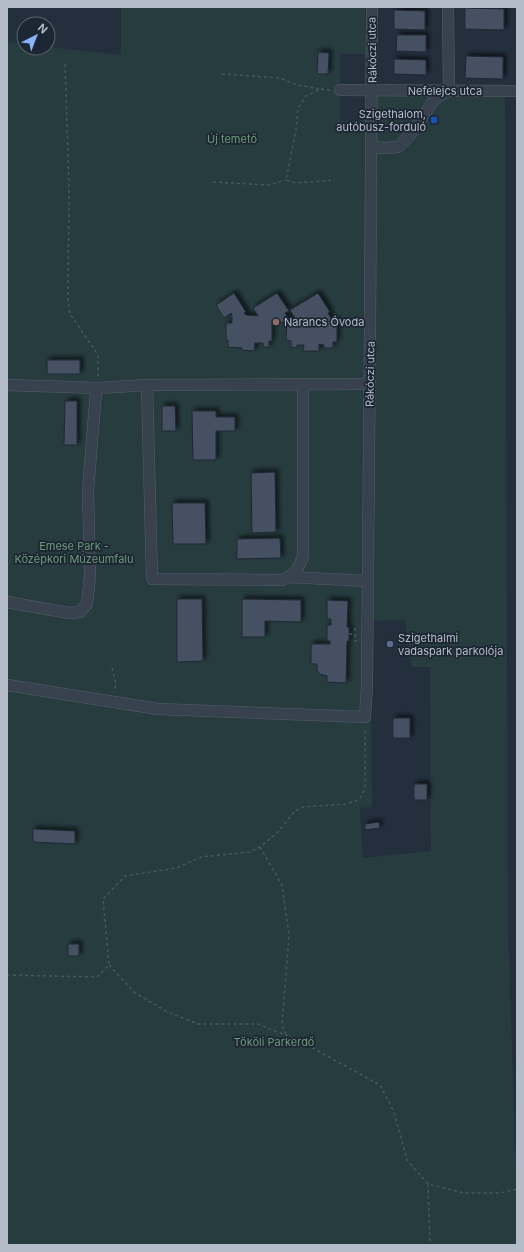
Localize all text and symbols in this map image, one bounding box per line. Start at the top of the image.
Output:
north arrow [16,16,56,56]
street label: Rákóczi utca [364,17,380,83]
text: N [35,21,50,37]
street label: Nefelejcs utca [408,84,482,98]
place label: Szigethalom, autóbusz-forduló [336,107,426,134]
marker: Szigethalom, autóbusz-forduló [429,115,439,125]
park label: Új temető [207,132,257,146]
place label: Narancs Óvoda [284,315,364,329]
marker: Narancs Óvoda [271,317,281,327]
street label: Rákóczi utca [362,341,378,407]
park label: Emese Park - Középkori Múzeumfalu [14,539,134,566]
place label: Szigethalmi vadaspark parkolója [398,631,503,658]
marker: Szigethalmi vadaspark parkolója [385,639,395,649]
park label: Tököli Parkerdő [234,1035,315,1049]

